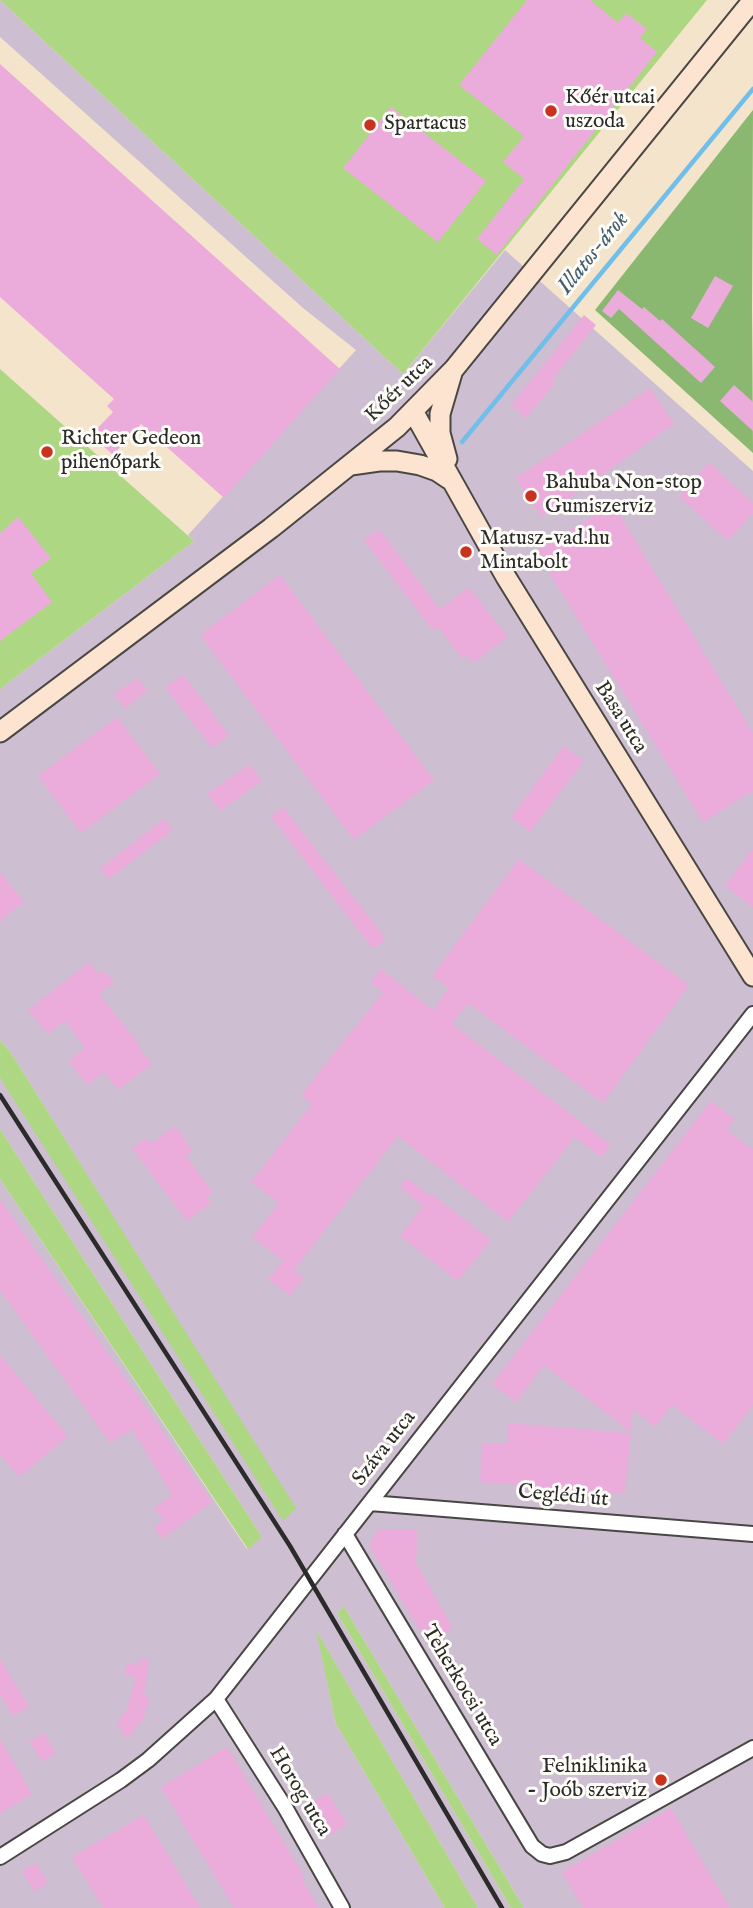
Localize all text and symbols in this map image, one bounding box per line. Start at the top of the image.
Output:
place label: Kőér utcai uszoda [565,86,655,136]
marker: Kőér utcai uszoda [543,103,559,119]
place label: Spartacus [384,112,467,138]
marker: Spartacus [362,117,378,133]
water label: Illatos-árok [552,207,636,301]
street label: Kőér utca [361,352,439,428]
place label: Richter Gedeon pihenőpark [61,427,201,477]
marker: Richter Gedeon pihenőpark [39,444,55,460]
place label: Bahuba Non-stop Gumiszerviz [545,471,702,521]
marker: Bahuba Non-stop Gumiszerviz [523,488,539,504]
place label: Matusz-vad.hu Mintabolt [480,527,610,577]
marker: Matusz-vad.hu Mintabolt [458,544,474,560]
street label: Basa utca [588,677,652,759]
street label: Száva utca [348,1406,422,1492]
street label: Ceglédi út [517,1480,609,1514]
street label: Teherkocsi utca [415,1621,507,1751]
street label: Horog utca [262,1743,336,1841]
place label: Felniklinika - Joób szerviz [527,1755,647,1805]
marker: Felniklinika - Joób szerviz [653,1772,669,1788]

